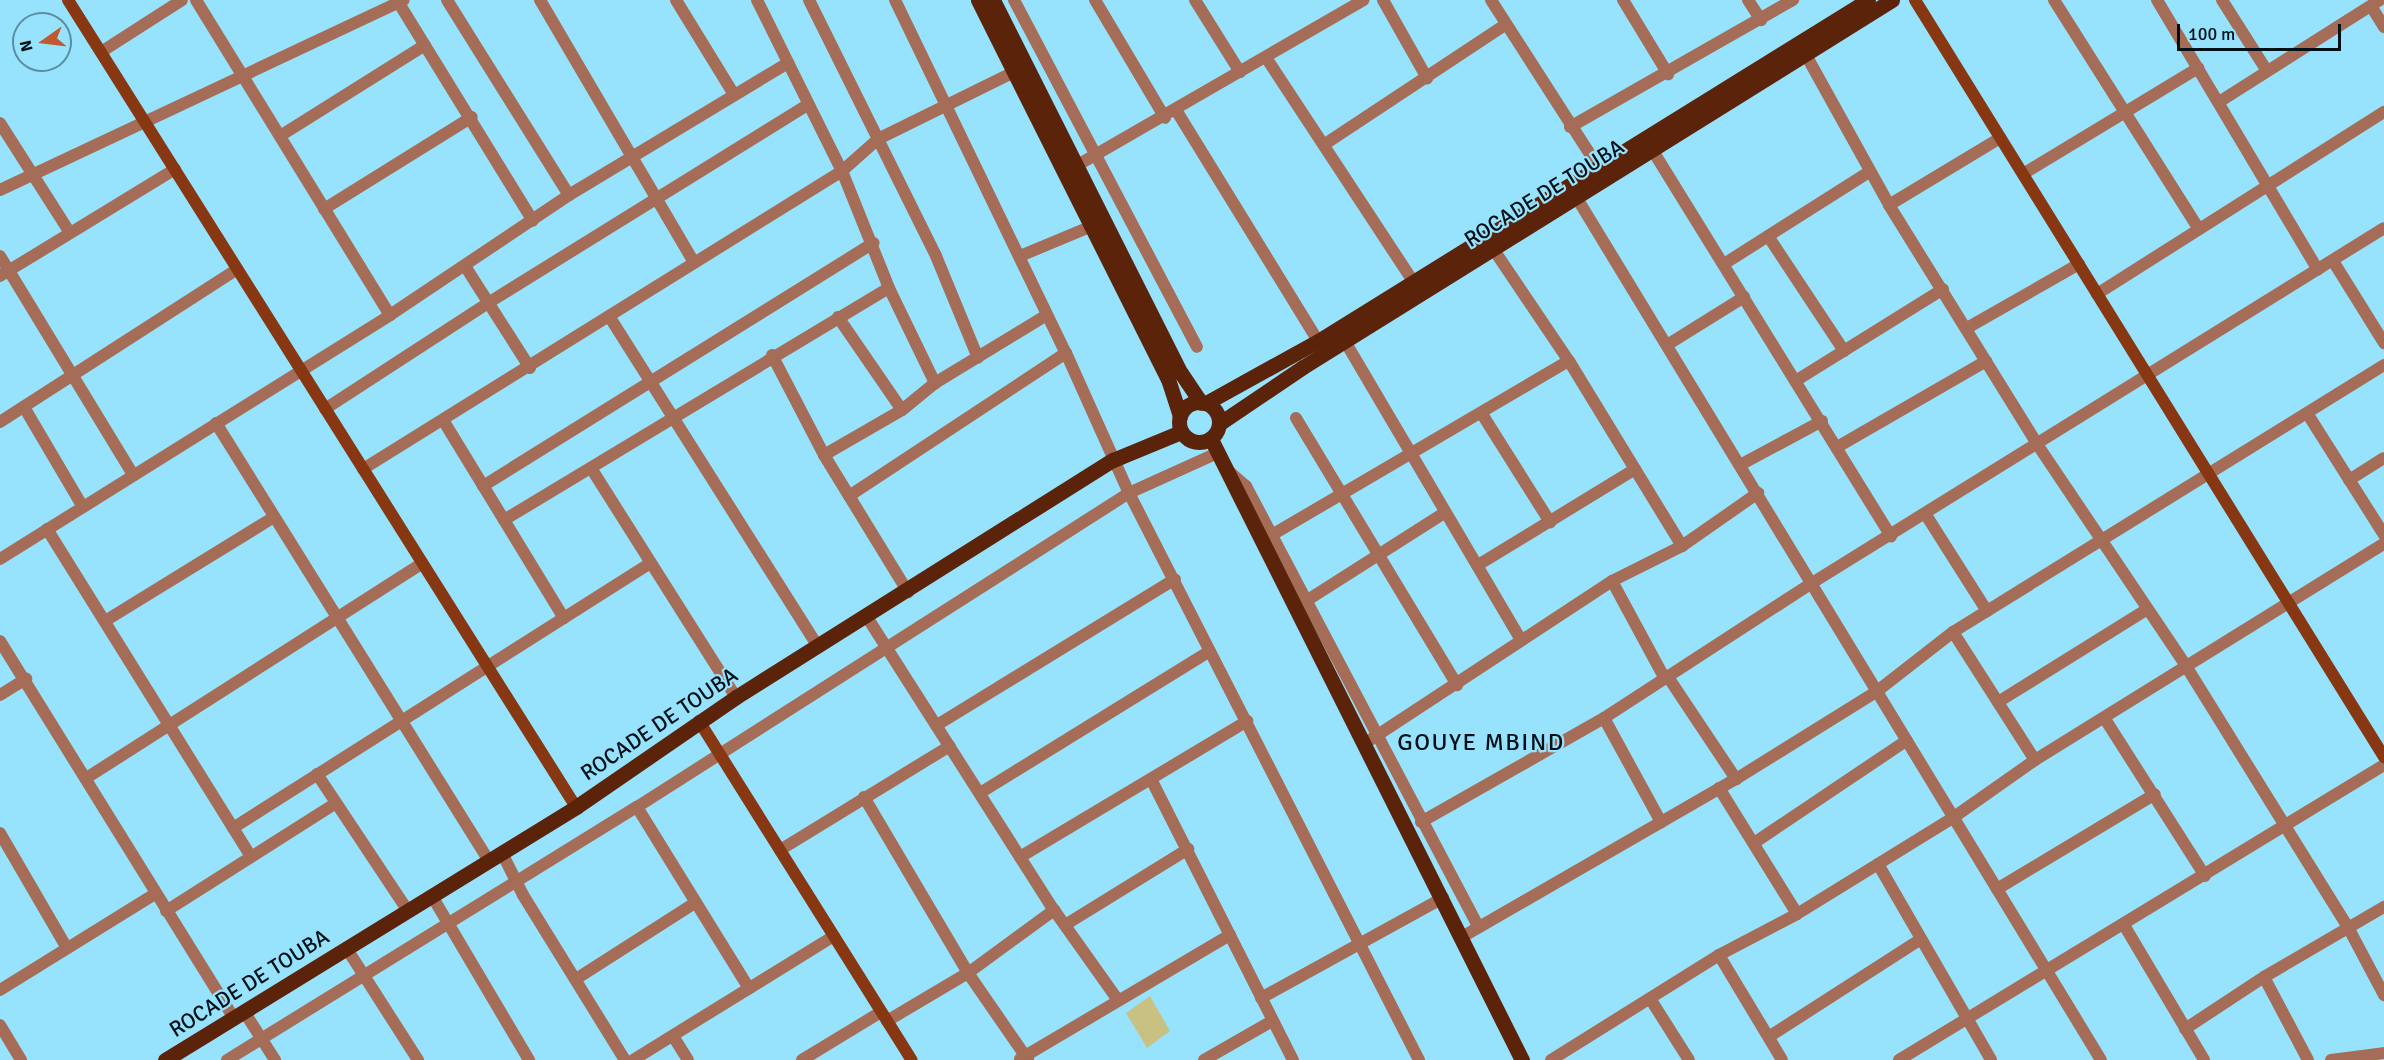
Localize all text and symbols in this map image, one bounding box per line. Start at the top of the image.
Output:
north arrow [12,12,72,72]
scale bar [2180,12,2344,50]
text: 100 m [2188,23,2235,45]
text: N [15,38,38,54]
street label: ROCADE DE TOUBA [1459,133,1629,253]
street label: ROCADE DE TOUBA [576,662,742,786]
district label: GOUYE MBIND [1397,729,1565,757]
street label: ROCADE DE TOUBA [164,923,334,1043]

